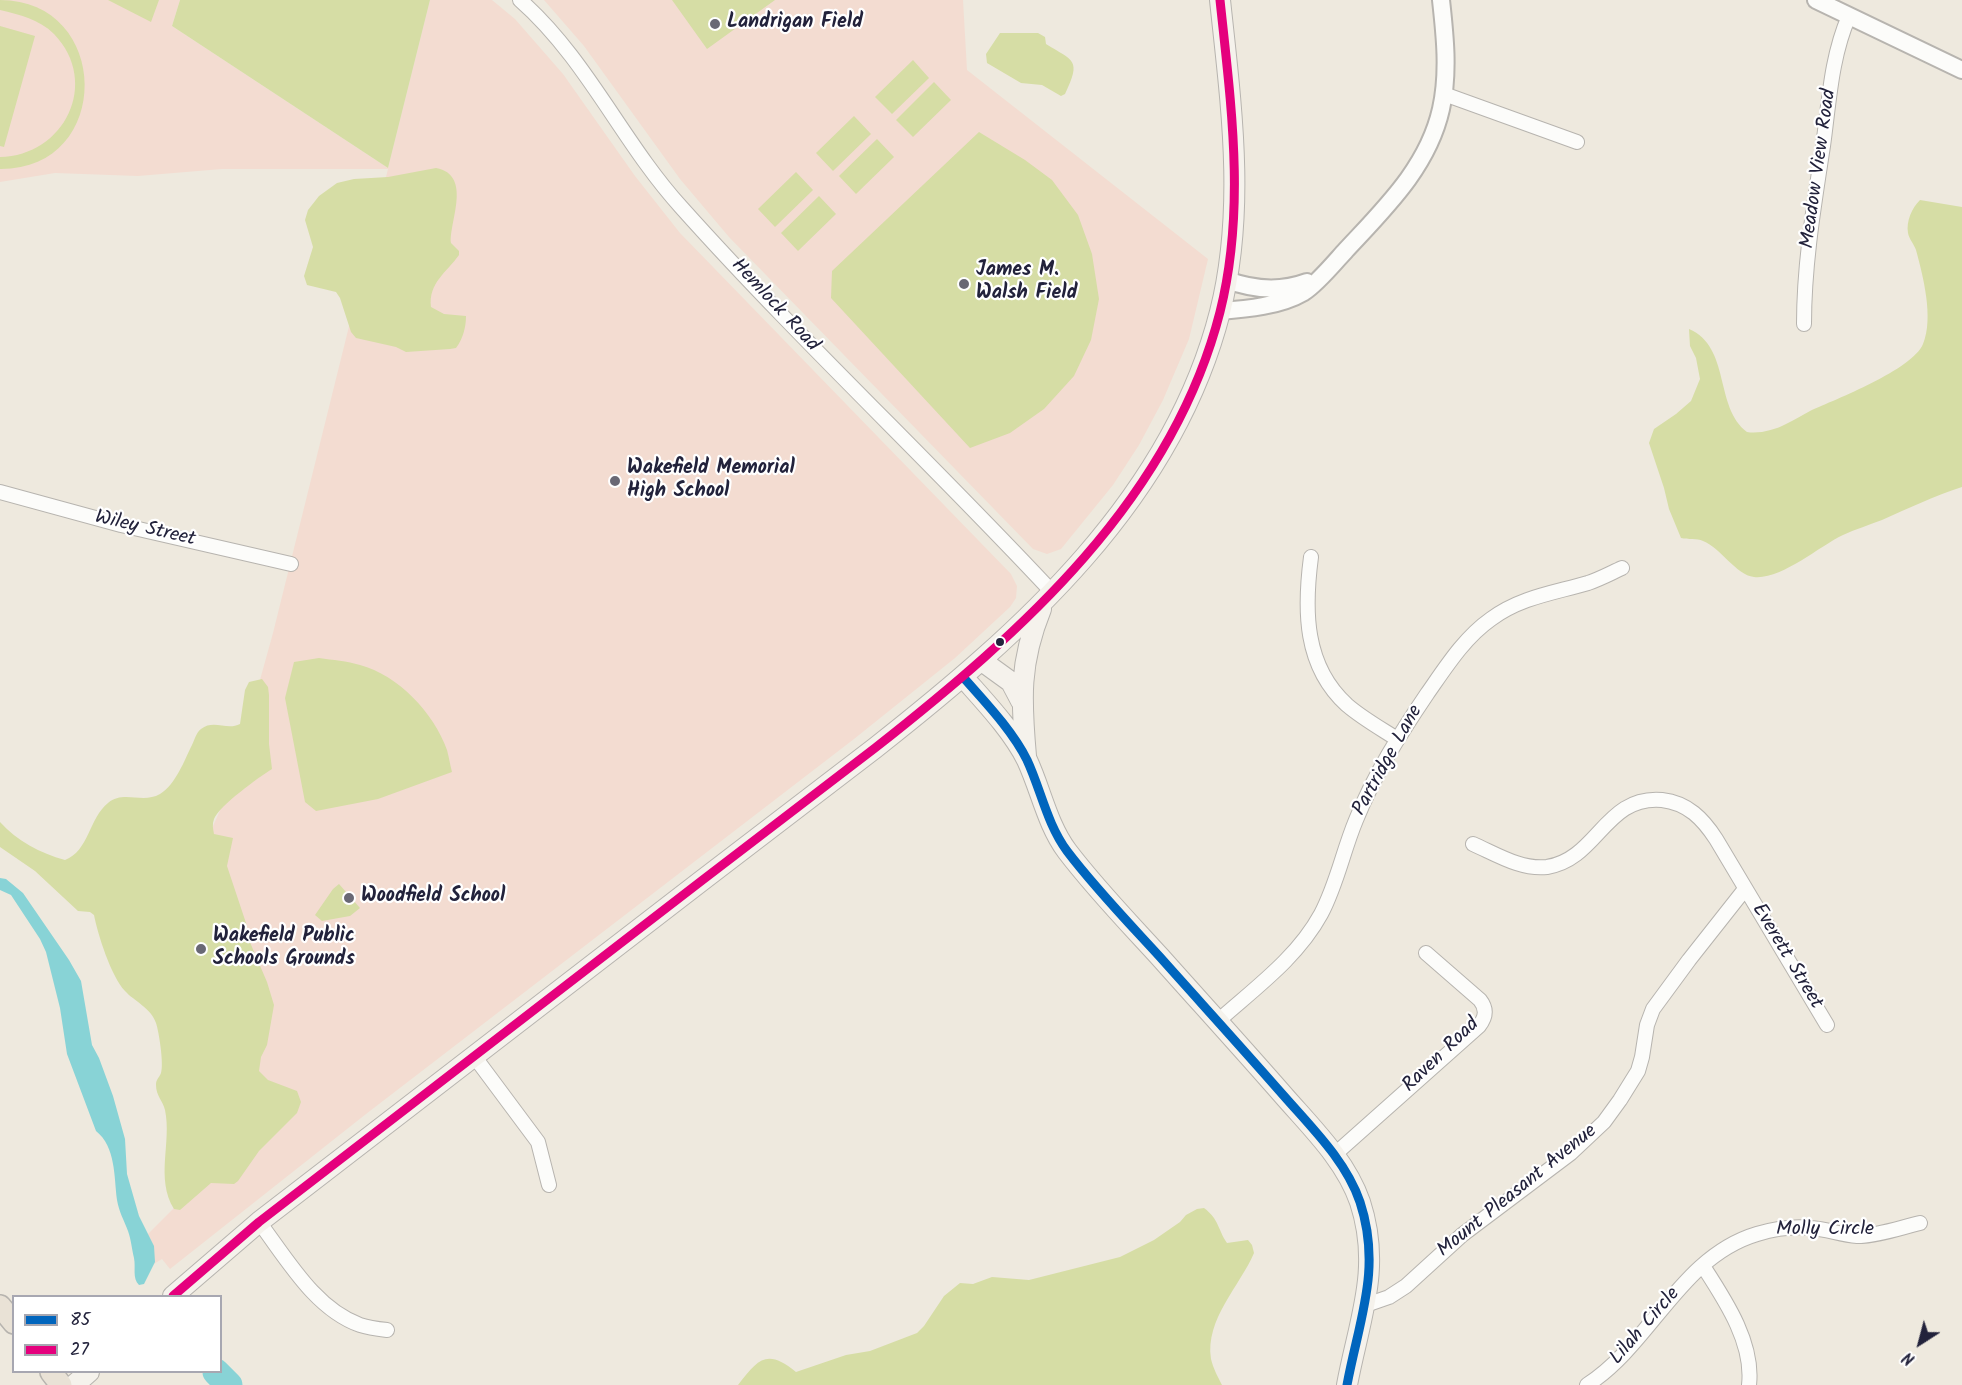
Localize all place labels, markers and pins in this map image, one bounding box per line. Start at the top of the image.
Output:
place label: Landrigan Field [727,12,863,36]
marker: Landrigan Field [708,17,722,31]
place label: James M. Walsh Field [976,260,1077,307]
marker: James M. Walsh Field [957,277,971,291]
place label: Wakefield Memorial High School [627,458,795,505]
marker: Wakefield Memorial High School [608,474,622,488]
unlabelled marker [994,636,1006,648]
place label: Woodfield School [361,886,505,910]
marker: Woodfield School [342,891,356,905]
place label: Wakefield Public Schools Grounds [213,926,355,973]
marker: Wakefield Public Schools Grounds [194,942,208,956]

